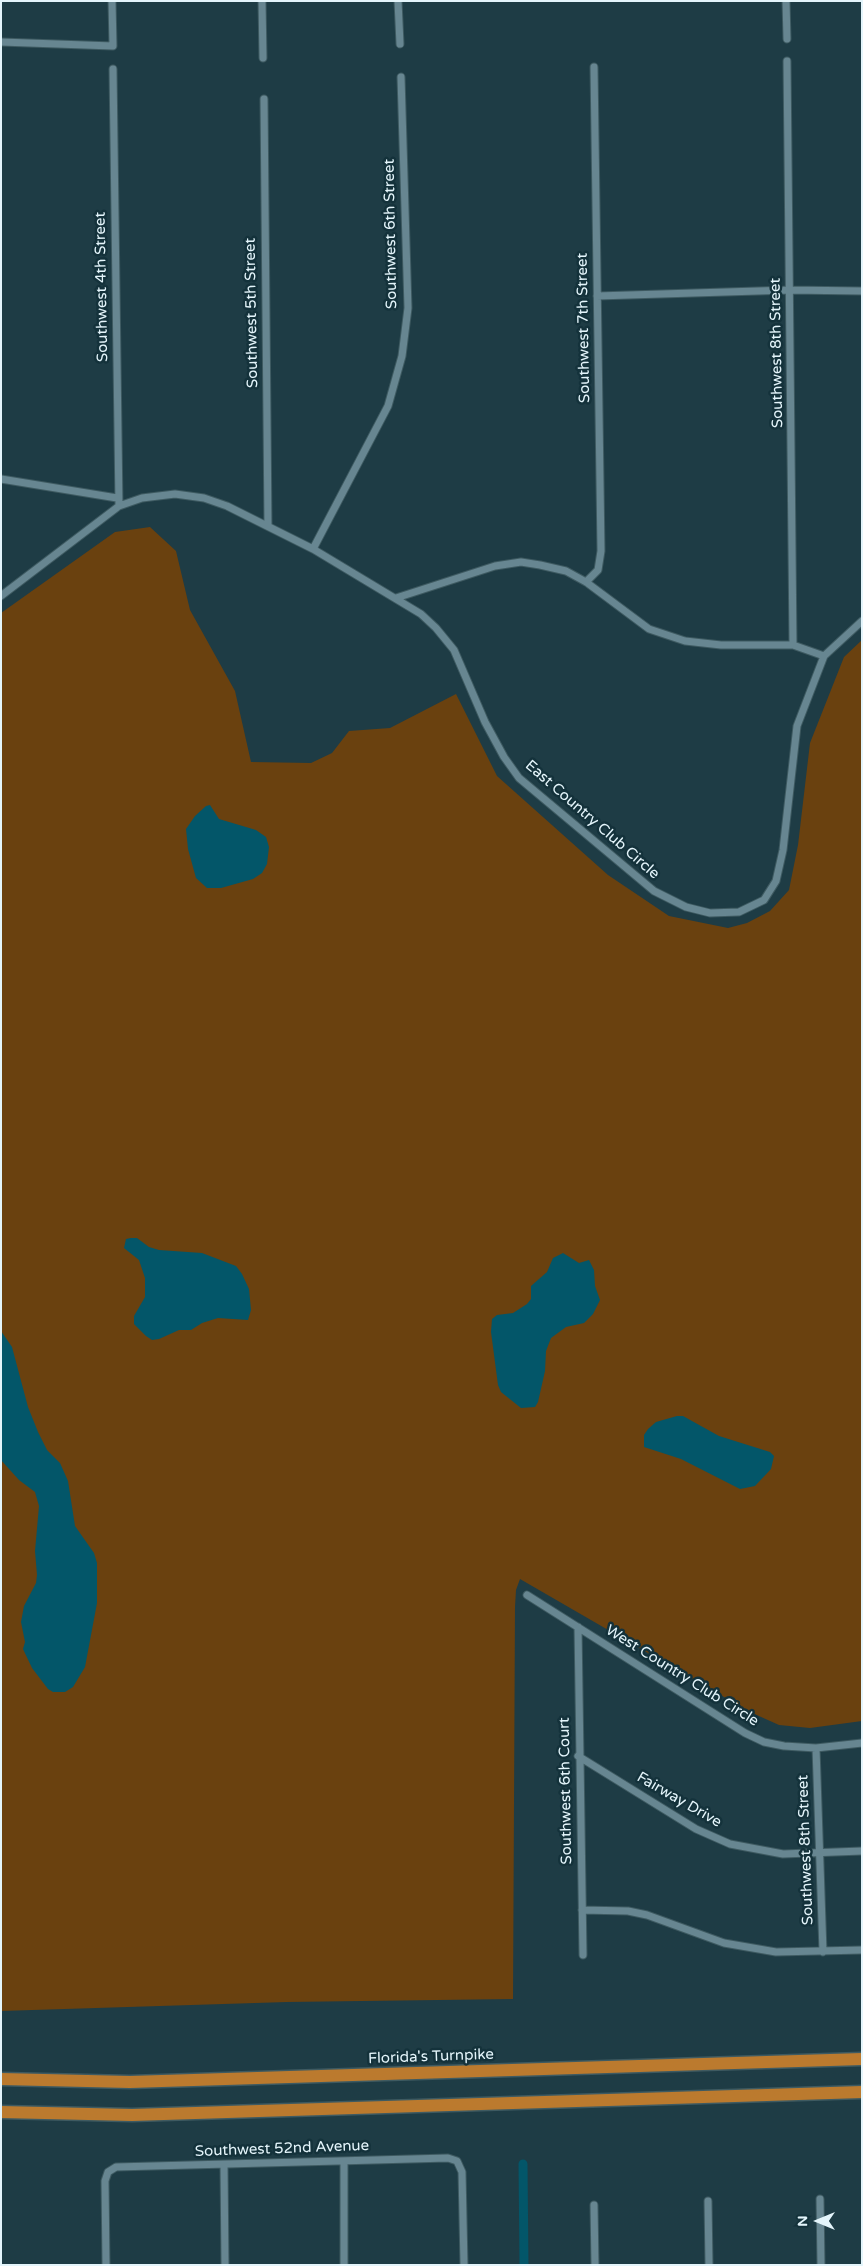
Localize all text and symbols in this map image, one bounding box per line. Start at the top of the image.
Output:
street label: Southwest 6th Street [381,159,401,309]
street label: Southwest 4th Street [92,212,112,362]
street label: Southwest 5th Street [242,238,262,388]
street label: Southwest 7th Street [574,253,594,403]
street label: Southwest 8th Street [767,278,787,428]
street label: East Country Club Circle [521,757,663,883]
street label: West Country Club Circle [602,1621,762,1731]
street label: Southwest 6th Court [556,1717,576,1865]
street label: Fairway Drive [633,1768,725,1832]
street label: Southwest 8th Street [794,1775,818,1925]
street label: Florida's Turnpike [368,2046,494,2068]
street label: Southwest 52nd Avenue [195,2137,369,2161]
north arrow [793,2196,843,2246]
text: N [794,2215,811,2227]

